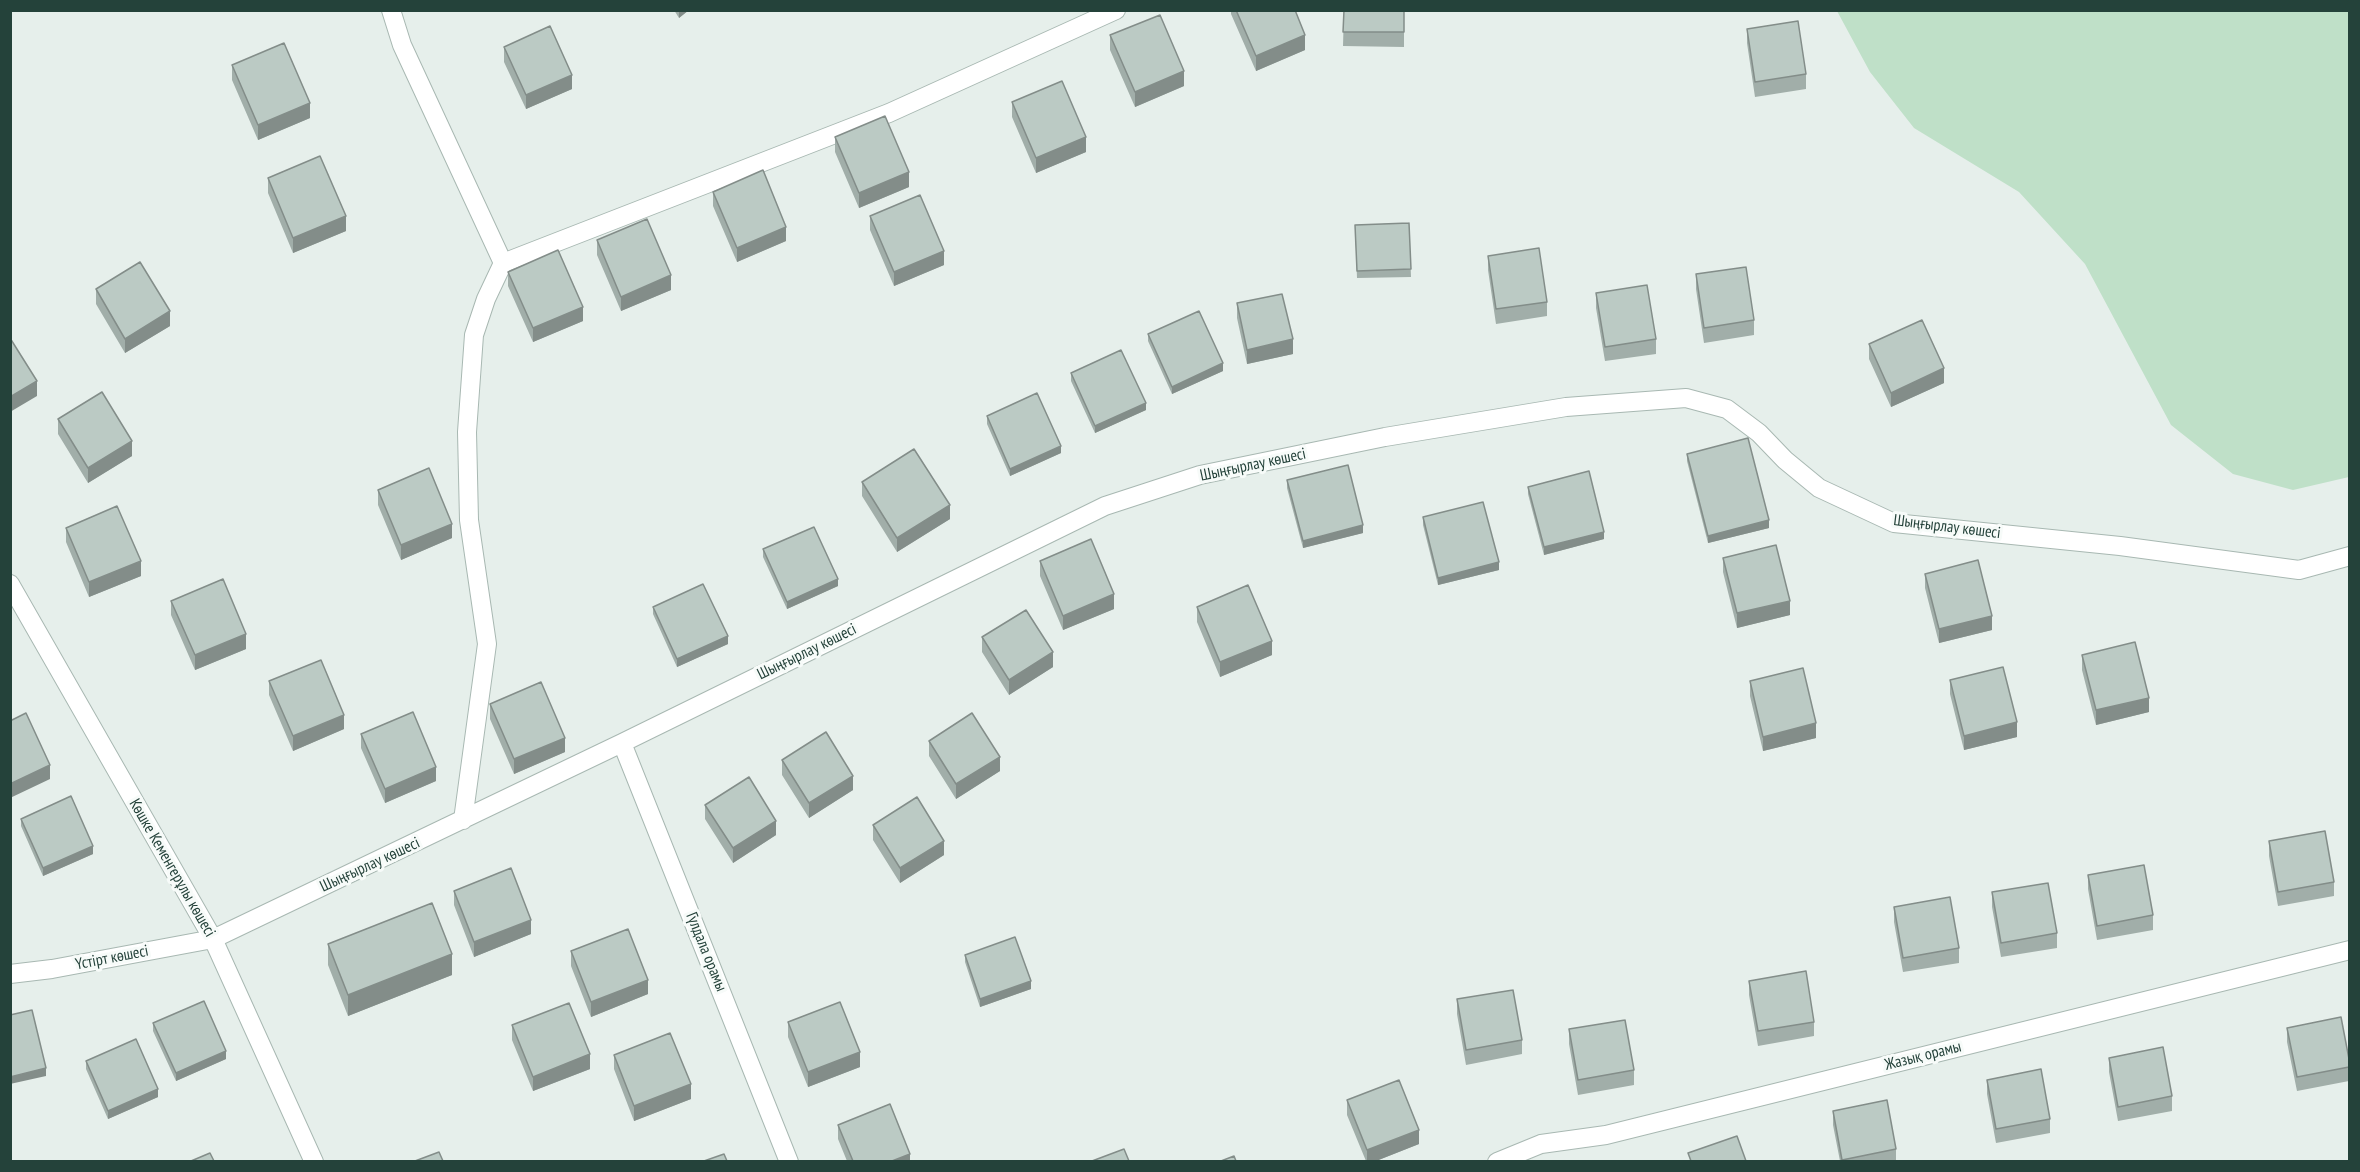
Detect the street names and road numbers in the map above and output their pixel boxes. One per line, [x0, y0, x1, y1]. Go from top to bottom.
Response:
street label: Шыңғырлау көшесі [1198, 444, 1308, 486]
street label: Шыңғырлау көшесі [1892, 511, 2002, 543]
street label: Шыңғырлау көшесі [754, 620, 860, 684]
street label: Көшке Кеменгерұлы көшесі [125, 796, 219, 940]
street label: Шыңғырлау көшесі [317, 834, 423, 896]
street label: Гүлдала орамы [681, 910, 731, 994]
street label: Үстірт көшесі [74, 942, 150, 974]
street label: Жазық орамы [1883, 1037, 1963, 1075]

